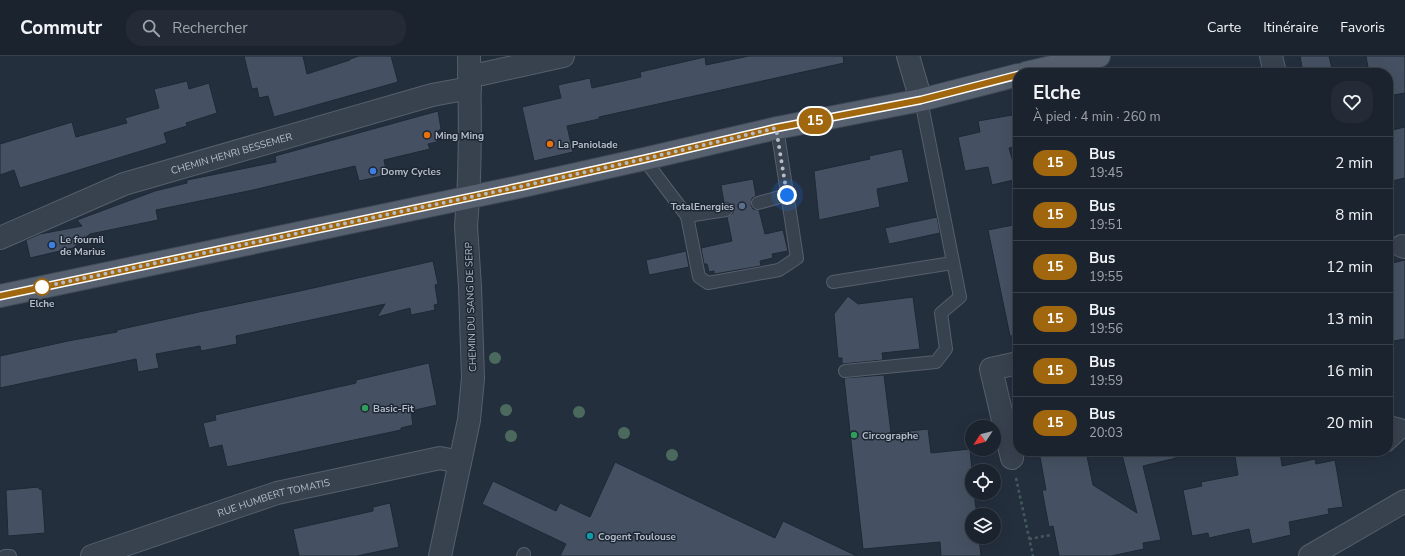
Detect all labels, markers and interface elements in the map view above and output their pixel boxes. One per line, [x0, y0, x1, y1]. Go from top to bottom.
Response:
search box [126, 10, 406, 46]
text: Commutr [20, 15, 102, 41]
icon: search [140, 17, 162, 39]
text: Rechercher [172, 18, 248, 38]
text: Carte [1207, 18, 1241, 37]
text: Itinéraire [1263, 18, 1318, 37]
text: Favoris [1340, 18, 1385, 37]
text: Elche [1033, 80, 1081, 106]
button: heart [1331, 81, 1373, 123]
line badge: 15 [797, 108, 833, 134]
text: À pied · 4 min · 260 m [1033, 108, 1161, 126]
text: 15 [807, 111, 823, 130]
place label: Ming Ming [435, 129, 484, 143]
street label: CHEMIN HENRI BESSEMER [169, 130, 294, 178]
marker: Ming Ming [422, 130, 432, 140]
place label: La Paniolade [558, 138, 618, 152]
marker: La Paniolade [545, 139, 555, 149]
text: Bus [1089, 144, 1115, 164]
text: 15 [1047, 153, 1063, 172]
text: 2 min [1335, 153, 1373, 173]
text: 19:45 [1089, 164, 1123, 182]
place label: Domy Cycles [381, 165, 441, 179]
marker: Domy Cycles [368, 166, 378, 176]
your location [777, 185, 797, 205]
text: Bus [1089, 196, 1115, 216]
place label: TotalEnergies [670, 200, 734, 214]
marker: TotalEnergies [737, 201, 747, 211]
text: 15 [1047, 205, 1063, 224]
text: 8 min [1335, 205, 1373, 225]
text: 19:51 [1089, 216, 1123, 234]
place label: Le fournil de Marius [60, 233, 106, 259]
marker: Le fournil de Marius [47, 240, 57, 250]
street label: CHEMIN DU SANG DE SERP [462, 241, 480, 372]
text: Bus [1089, 248, 1115, 268]
text: 15 [1047, 257, 1063, 276]
text: 12 min [1326, 257, 1373, 277]
text: 19:55 [1089, 268, 1123, 286]
marker: Elche [33, 278, 51, 296]
place label: Elche [29, 297, 55, 311]
text: Bus [1089, 300, 1115, 320]
text: 15 [1047, 309, 1063, 328]
text: 13 min [1326, 309, 1373, 329]
text: 19:56 [1089, 320, 1123, 338]
text: Bus [1089, 352, 1115, 372]
text: 15 [1047, 361, 1063, 380]
text: 16 min [1326, 361, 1373, 381]
text: 19:59 [1089, 372, 1123, 390]
place label: Basic-Fit [373, 402, 414, 416]
marker: Basic-Fit [360, 403, 370, 413]
text: Bus [1089, 404, 1115, 424]
text: 15 [1047, 413, 1063, 432]
text: 20 min [1326, 413, 1373, 433]
north arrow [965, 420, 1001, 456]
map controls [965, 420, 1001, 544]
text: 20:03 [1089, 424, 1123, 442]
place label: Circographe [862, 429, 919, 443]
marker: Circographe [849, 430, 859, 440]
button: locate [965, 464, 1001, 500]
street label: RUE HUMBERT TOMATIS [216, 476, 331, 521]
button: layers [965, 508, 1001, 544]
place label: Cogent Toulouse [598, 530, 677, 544]
marker: Cogent Toulouse [585, 531, 595, 541]

